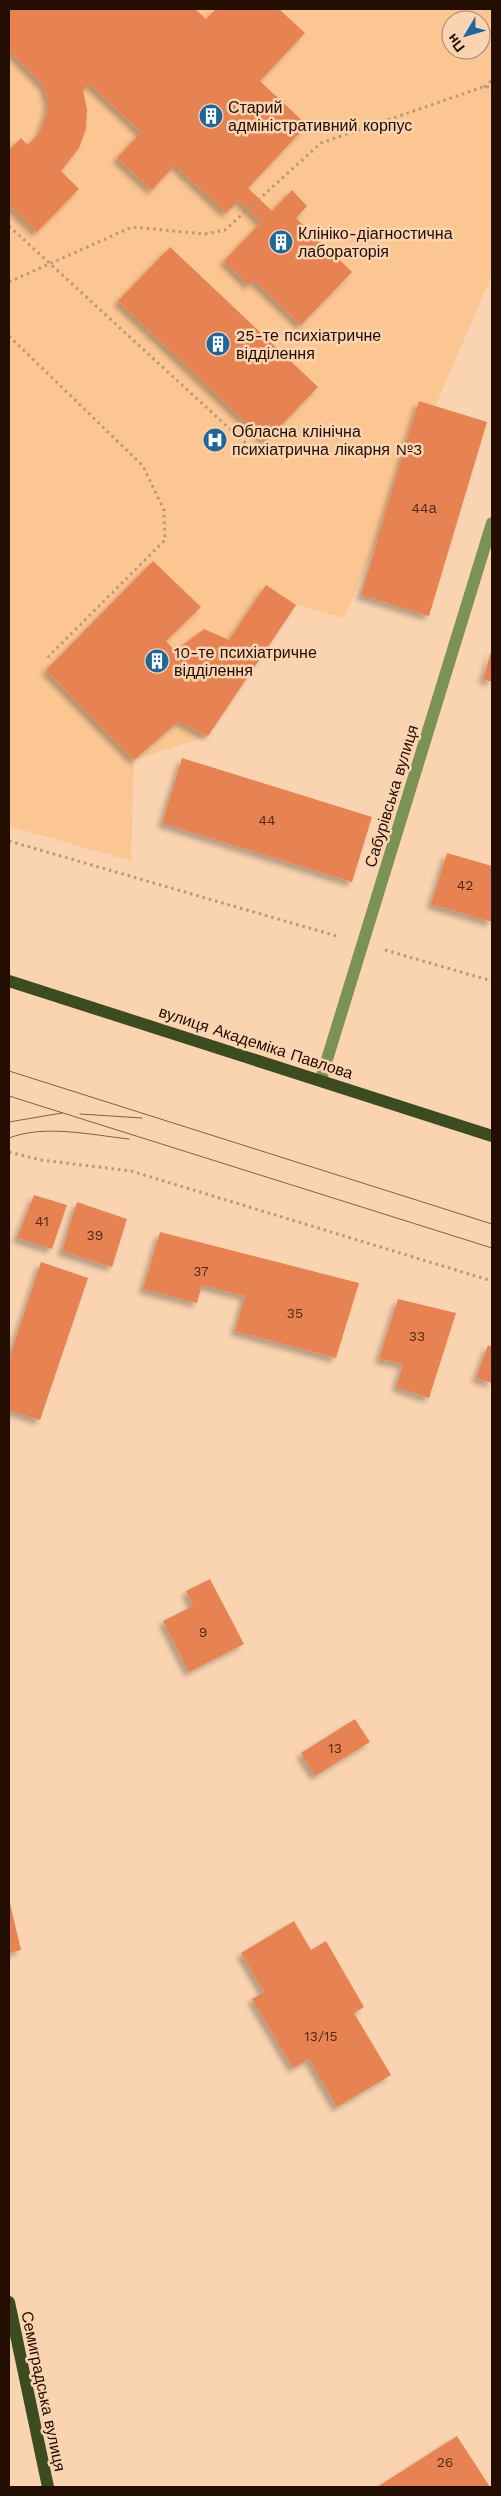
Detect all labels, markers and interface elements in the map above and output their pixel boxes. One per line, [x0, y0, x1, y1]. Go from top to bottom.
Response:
north arrow [441, 10, 491, 60]
text: Пн [444, 31, 468, 55]
place label: Старий адміністративний корпус [228, 98, 412, 135]
building icon: Старий адміністративний корпус [198, 103, 224, 129]
place label: Клініко-діагностична лабораторія [298, 224, 453, 261]
building icon: Клініко-діагностична лабораторія [268, 229, 294, 255]
place label: 25-те психіатричне відділення [236, 326, 381, 363]
building icon: 25-те психіатричне відділення [205, 331, 231, 357]
place label: Обласна клінічна психіатрична лікарня №3 [232, 422, 422, 459]
hospital icon: Обласна клінічна психіатрична лікарня №3 [202, 427, 228, 453]
house number: 44а [412, 500, 437, 516]
place label: 10-те психіатричне відділення [174, 643, 317, 680]
building icon: 10-те психіатричне відділення [144, 648, 170, 674]
street label: Сабурівська вулиця [361, 723, 422, 870]
house number: 44 [258, 812, 276, 828]
house number: 42 [457, 877, 473, 893]
street label: вулиця Академіка Павлова [156, 1002, 355, 1083]
house number: 41 [35, 1213, 49, 1229]
house number: 39 [87, 1227, 103, 1243]
house number: 37 [193, 1263, 209, 1279]
house number: 35 [287, 1305, 303, 1321]
house number: 33 [409, 1328, 425, 1344]
house number: 9 [199, 1624, 207, 1640]
house number: 13 [328, 1740, 342, 1756]
house number: 13/15 [304, 2028, 338, 2044]
street label: Семиградська вулиця [17, 2309, 70, 2473]
house number: 26 [437, 2454, 453, 2470]

